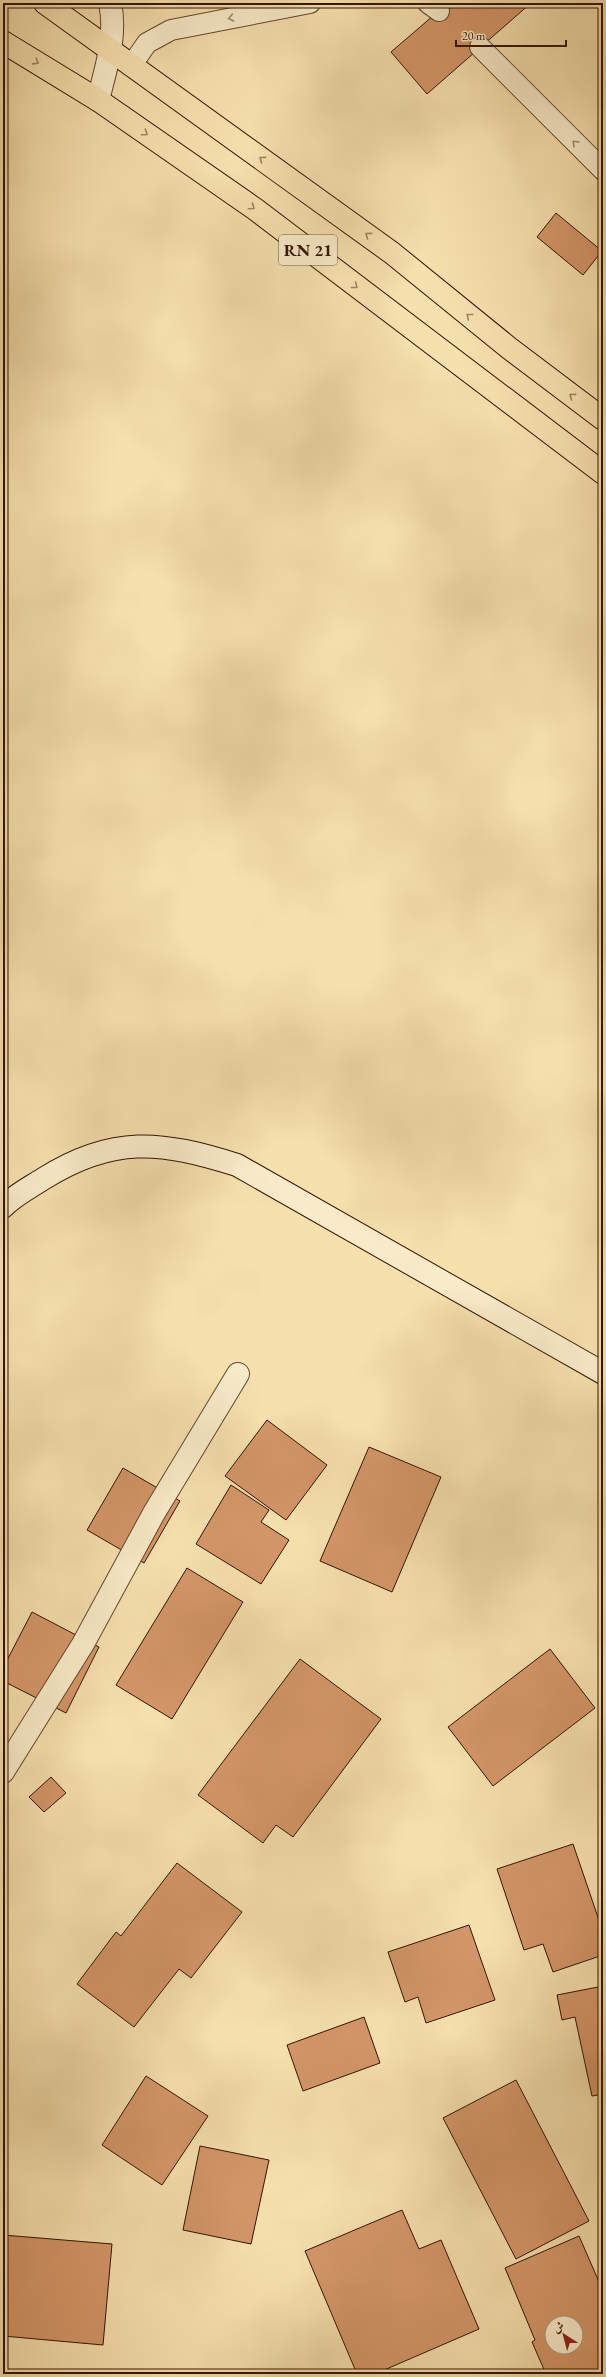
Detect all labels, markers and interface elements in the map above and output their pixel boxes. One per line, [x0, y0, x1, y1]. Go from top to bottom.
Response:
one-way arrow [228, 13, 234, 22]
scale bar [456, 22, 566, 48]
text: 20 m [462, 28, 486, 44]
one-way arrow [32, 58, 39, 65]
one-way arrow [141, 128, 148, 136]
one-way arrow [573, 140, 580, 148]
one-way arrow [259, 156, 266, 164]
one-way arrow [248, 202, 255, 210]
one-way arrow [365, 233, 372, 240]
road number: RN 21 [279, 235, 337, 265]
one-way arrow [351, 281, 358, 288]
one-way arrow [467, 313, 474, 320]
one-way arrow [569, 393, 576, 400]
north arrow [544, 2315, 584, 2355]
text: ش [550, 2318, 567, 2336]

